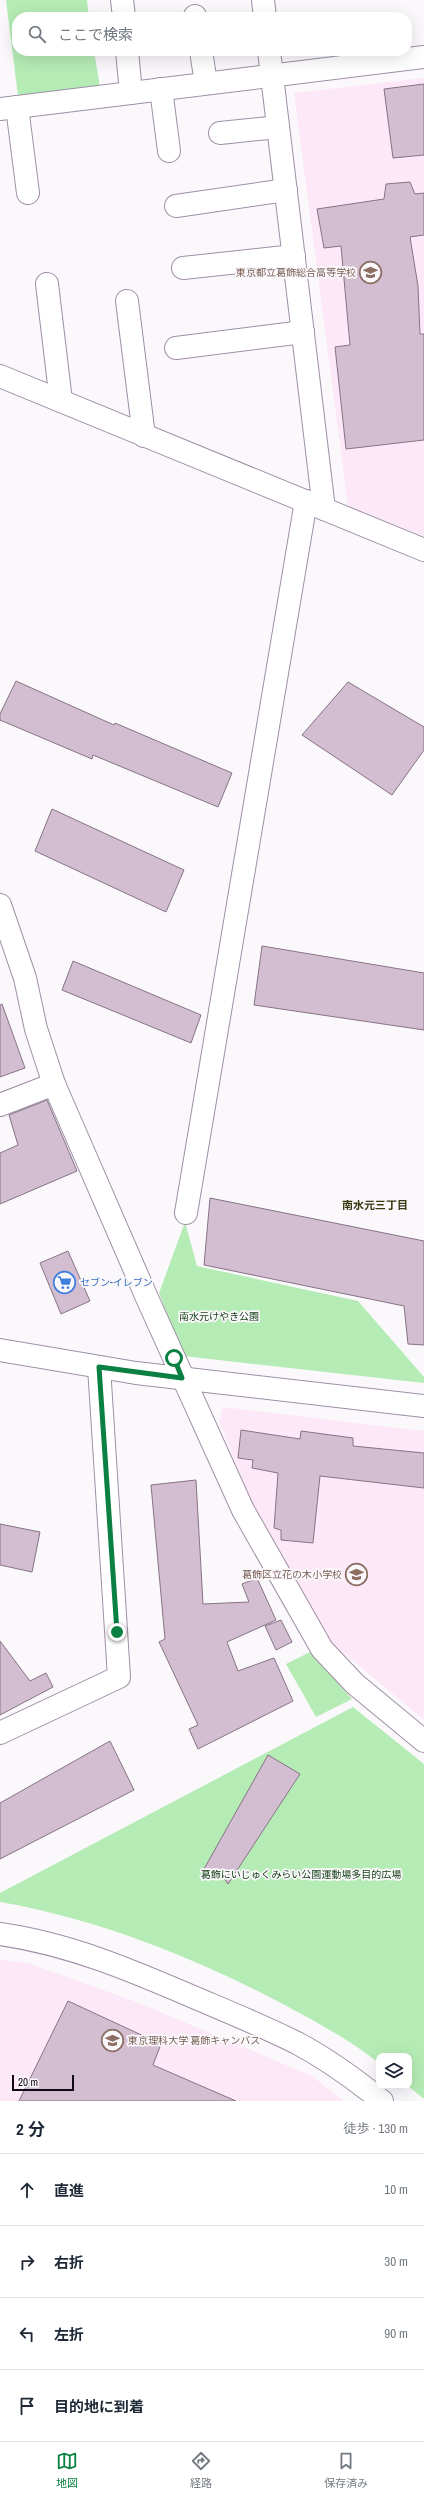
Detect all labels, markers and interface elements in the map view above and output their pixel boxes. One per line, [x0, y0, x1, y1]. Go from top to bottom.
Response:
search box [12, 12, 412, 56]
icon: search [26, 23, 48, 45]
text: ここで検索 [58, 24, 133, 45]
school or university icon: 東京都立葛飾総合高等学校 [358, 259, 384, 285]
place label: 東京都立葛飾総合高等学校 [236, 266, 356, 279]
district label: 南水元三丁目 [342, 1198, 408, 1212]
supermarket icon: セブン-イレブン [52, 1269, 78, 1295]
place label: セブン-イレブン [80, 1276, 153, 1289]
park label: 南水元けやき公園 [179, 1310, 259, 1323]
route start [165, 1349, 183, 1367]
school or university icon: 葛飾区立花の木小学校 [344, 1561, 370, 1587]
place label: 葛飾区立花の木小学校 [242, 1568, 342, 1581]
route end [108, 1623, 126, 1641]
park label: 葛飾にいじゅくみらい公園運動場多目的広場 [201, 1868, 401, 1881]
school or university icon: 東京理科大学 葛飾キャンパス [100, 2027, 126, 2053]
place label: 東京理科大学 葛飾キャンパス [128, 2034, 260, 2047]
map controls [376, 2053, 412, 2089]
button: layers [376, 2053, 412, 2089]
scale bar [12, 2073, 74, 2092]
text: 20 m [18, 2075, 38, 2089]
text: 2 分 [16, 2117, 45, 2140]
text: 徒歩 · 130 m [343, 2120, 408, 2137]
icon: ahead [16, 2179, 38, 2201]
text: 直進 [54, 2180, 84, 2201]
text: 10 m [384, 2181, 408, 2198]
icon: right [16, 2251, 38, 2273]
text: 右折 [54, 2252, 84, 2273]
text: 30 m [384, 2253, 408, 2270]
icon: left [16, 2323, 38, 2345]
text: 左折 [54, 2324, 84, 2345]
text: 90 m [384, 2325, 408, 2342]
icon: arrive [16, 2395, 38, 2417]
text: 目的地に到着 [54, 2396, 144, 2417]
tab: 地図 [56, 2450, 78, 2490]
tab: 経路 [190, 2450, 212, 2490]
tab: 保存済み [324, 2450, 368, 2490]

